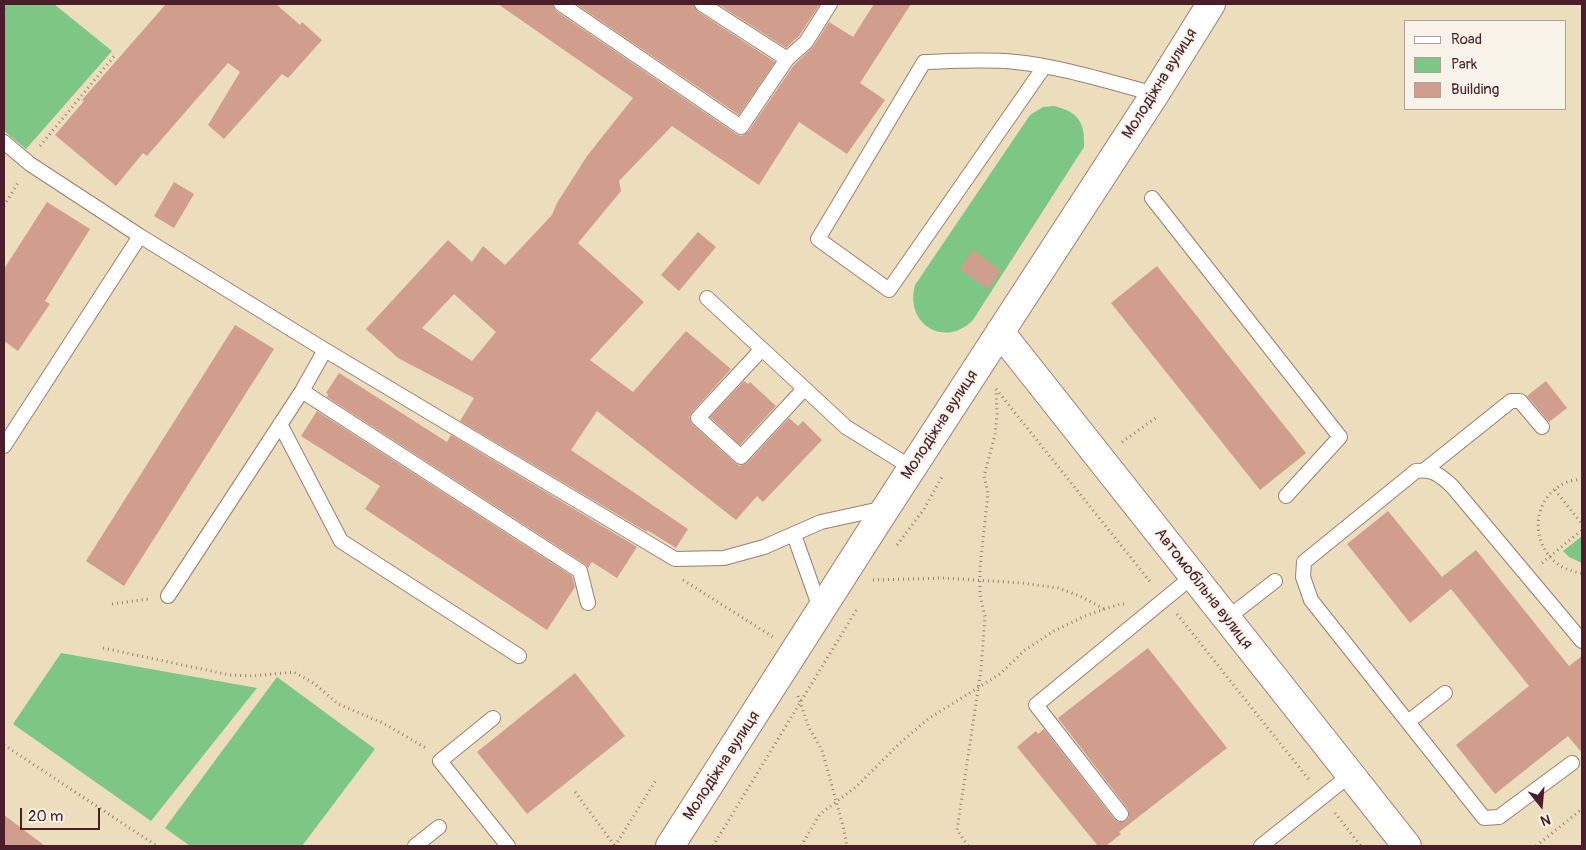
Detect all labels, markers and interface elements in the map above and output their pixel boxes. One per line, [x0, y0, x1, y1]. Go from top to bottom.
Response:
legend [1404, 20, 1566, 110]
street label: Молодіжна вулиця [1118, 25, 1202, 143]
text: Road [1451, 30, 1482, 49]
text: Park [1451, 55, 1477, 74]
text: Building [1451, 80, 1499, 99]
street label: Молодіжна вулиця [898, 367, 982, 483]
street label: Автомобільна вулиця [1150, 525, 1256, 653]
street label: Молодіжна вулиця [680, 708, 764, 824]
north arrow [1516, 780, 1566, 830]
scale bar [22, 798, 102, 830]
text: 20 m [28, 807, 63, 826]
text: N [1539, 810, 1553, 829]

